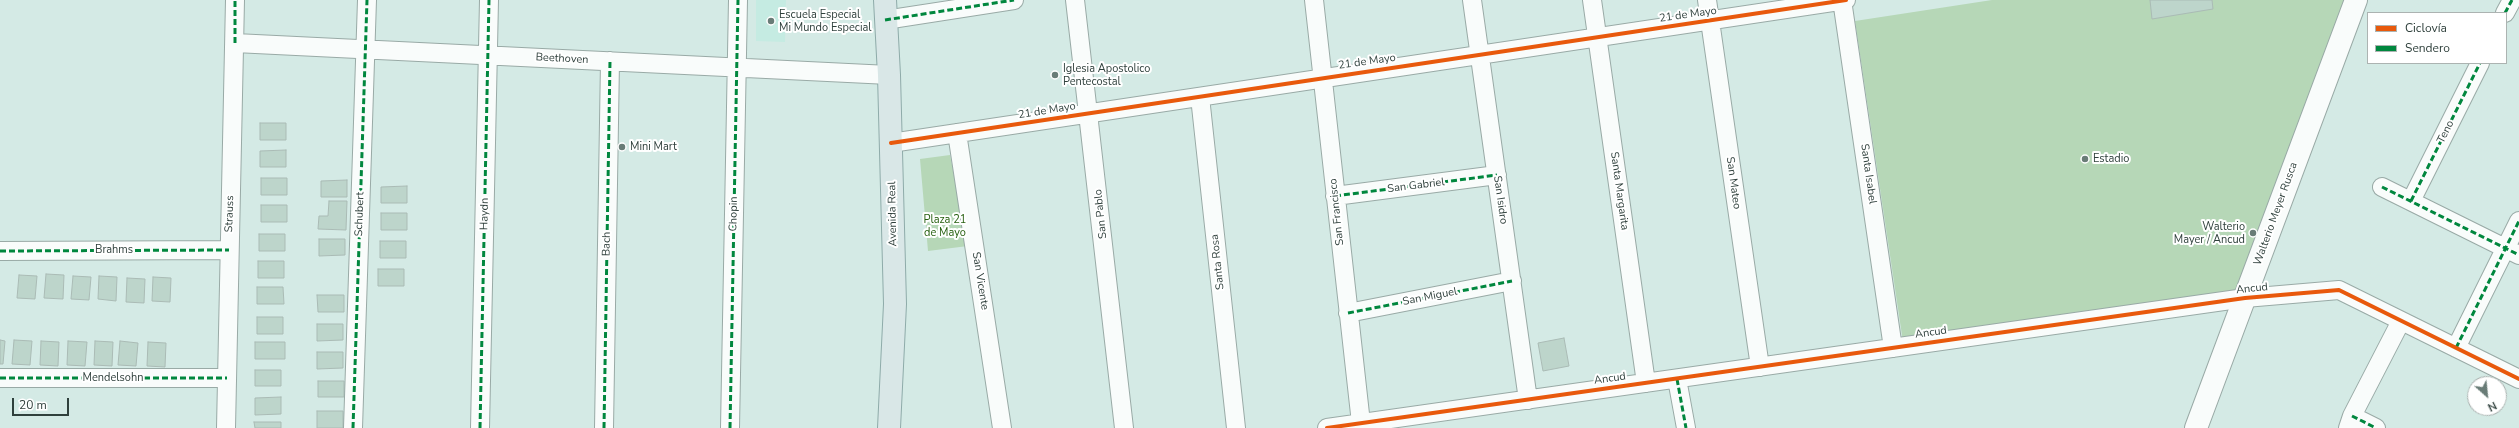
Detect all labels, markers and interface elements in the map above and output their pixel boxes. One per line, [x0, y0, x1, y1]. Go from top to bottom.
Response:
street label: 21 de Mayo [1658, 4, 1718, 26]
place label: Escuela Especial Mi Mundo Especial [779, 8, 872, 34]
legend [2367, 12, 2507, 64]
marker: Escuela Especial Mi Mundo Especial [766, 16, 776, 26]
text: Ciclovía [2405, 20, 2447, 36]
text: Sendero [2405, 40, 2450, 56]
street label: Beethoven [535, 51, 589, 67]
street label: 21 de Mayo [1337, 51, 1397, 73]
place label: Iglesia Apostolico Pentecostal [1063, 62, 1150, 88]
marker: Iglesia Apostolico Pentecostal [1050, 70, 1060, 80]
street label: 21 de Mayo [1017, 100, 1077, 122]
street label: Teno [2435, 118, 2457, 146]
place label: Mini Mart [630, 140, 677, 154]
marker: Mini Mart [617, 142, 627, 152]
street label: Santa Isabel [1857, 143, 1879, 205]
street label: Santa Margarita [1607, 151, 1631, 231]
place label: Estadio [2093, 152, 2129, 166]
marker: Estadio [2080, 154, 2090, 164]
street label: San Mateo [1723, 156, 1743, 210]
street label: Walterio Meyer Rusca [2251, 161, 2301, 267]
street label: San Isidro [1490, 175, 1510, 225]
street label: San Gabriel [1387, 176, 1445, 196]
street label: San Francisco [1327, 178, 1347, 246]
street label: Avenida Real [886, 181, 900, 247]
street label: San Pablo [1092, 188, 1110, 240]
street label: Schubert [353, 191, 367, 237]
street label: Strauss [223, 195, 237, 233]
street label: Chopin [727, 196, 741, 232]
street label: Haydn [478, 198, 492, 230]
park label: Plaza 21 de Mayo [924, 213, 966, 239]
place label: Walterio Mayer / Ancud [2174, 220, 2245, 246]
marker: Walterio Mayer / Ancud [2248, 228, 2258, 238]
street label: Bach [600, 232, 614, 256]
street label: Santa Rosa [1209, 234, 1227, 290]
street label: Brahms [95, 243, 133, 257]
street label: San Vicente [969, 251, 991, 311]
street label: Ancud [2235, 281, 2269, 297]
street label: San Miguel [1402, 285, 1458, 309]
street label: Ancud [1914, 324, 1948, 342]
street label: Ancud [1593, 370, 1627, 388]
street label: Mendelsohn [83, 371, 143, 385]
north arrow [2467, 376, 2507, 416]
scale bar [14, 390, 71, 416]
text: 20 m [19, 397, 47, 413]
text: N [2485, 398, 2499, 415]

